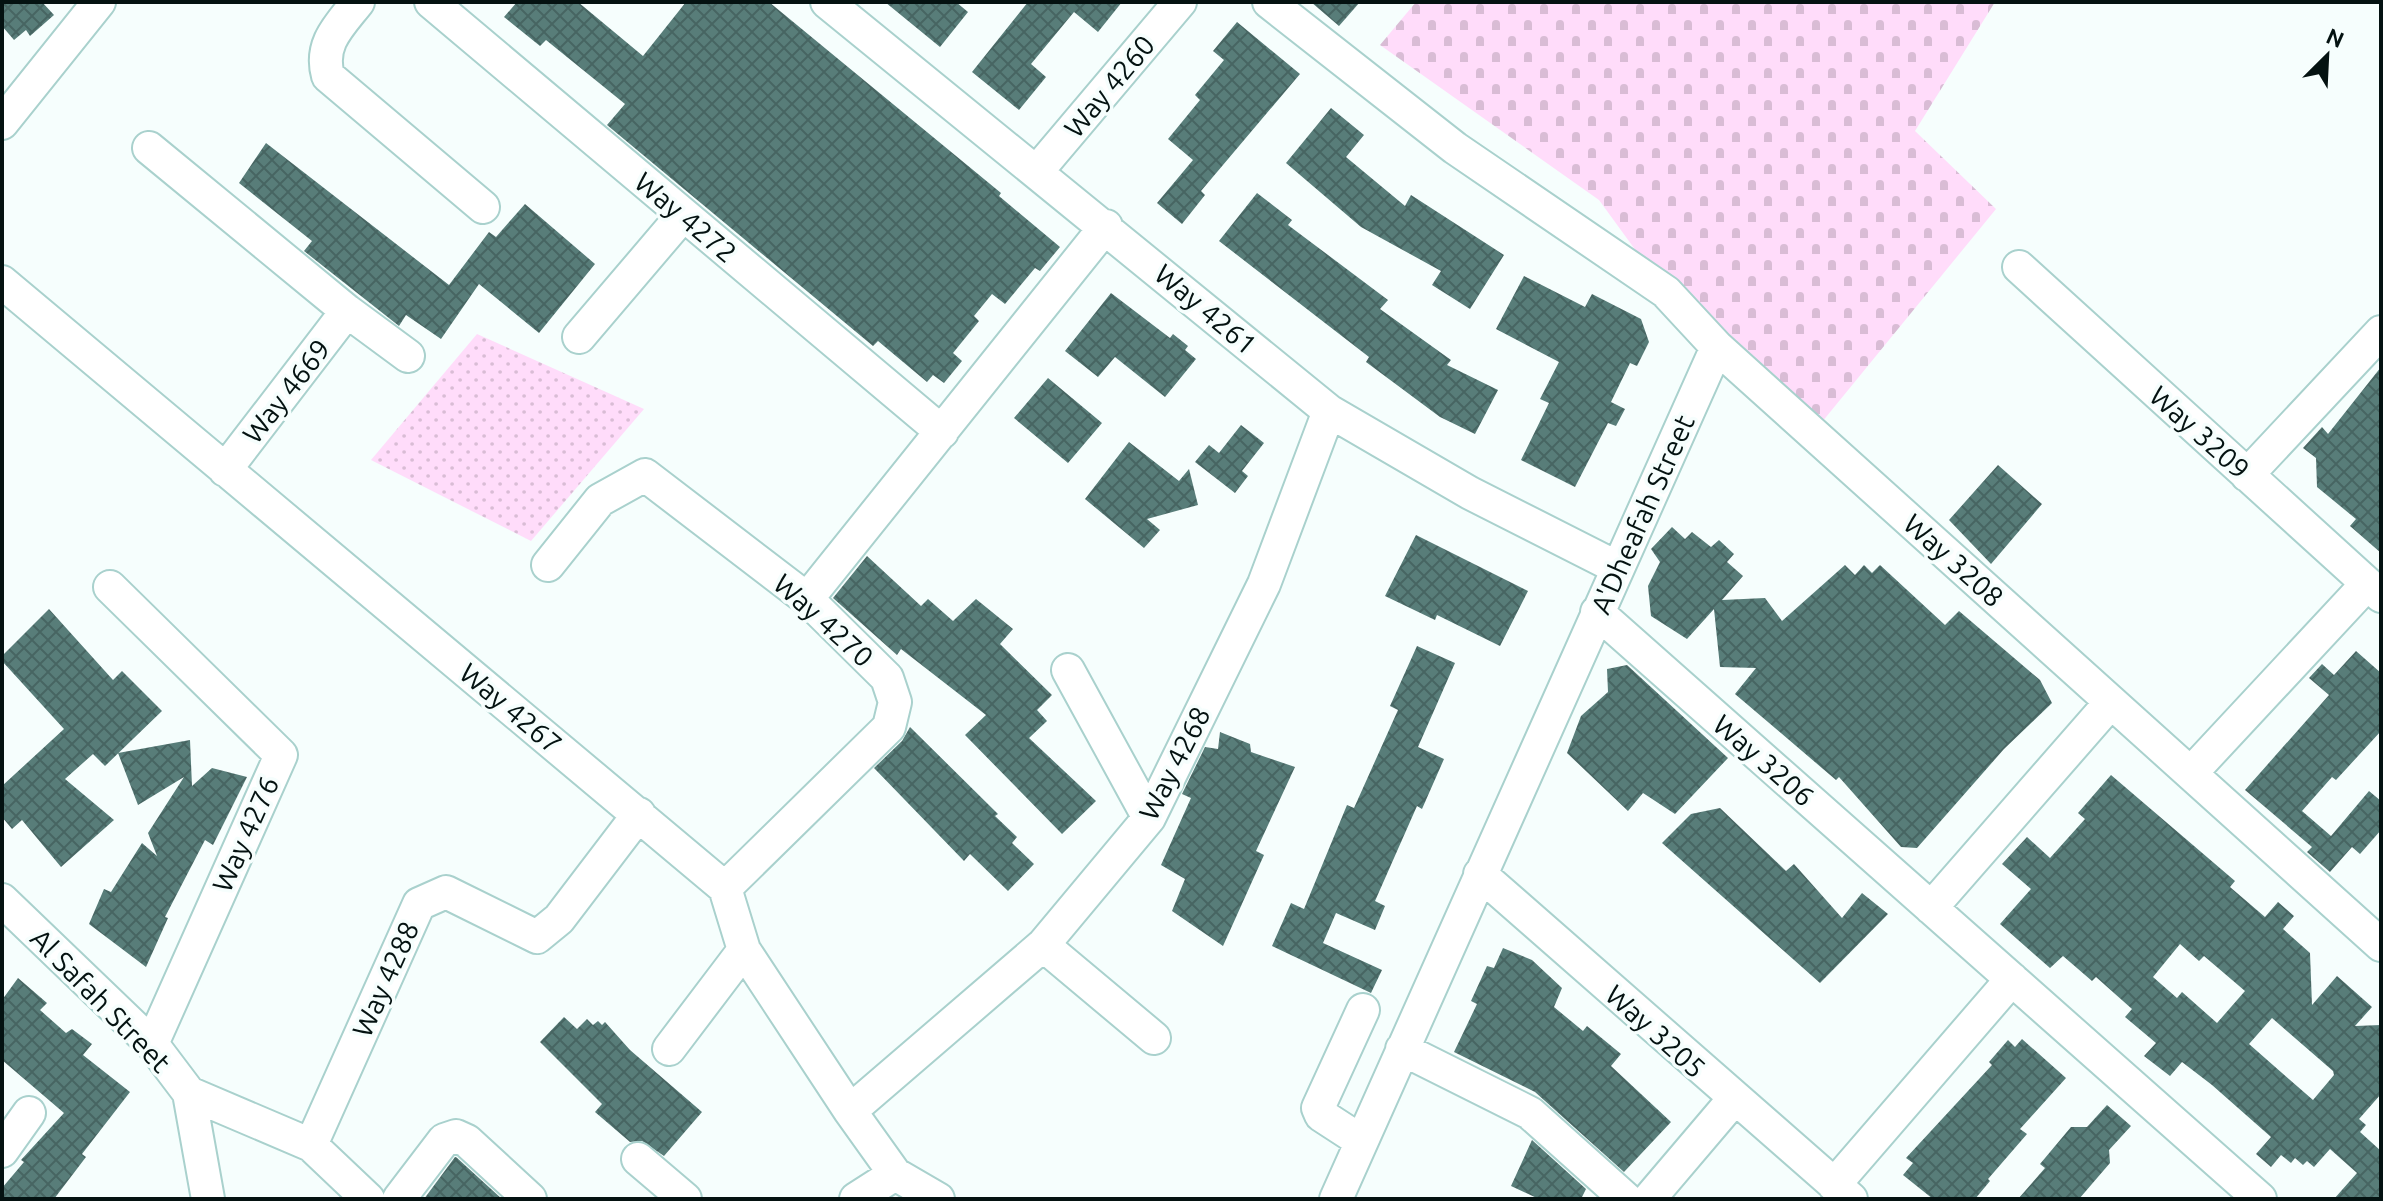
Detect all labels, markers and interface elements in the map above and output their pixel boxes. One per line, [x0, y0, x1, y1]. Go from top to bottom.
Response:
north arrow [2287, 16, 2367, 96]
text: N [2323, 23, 2348, 52]
street label: Way 4260 [1058, 29, 1160, 143]
street label: Way 4272 [629, 166, 743, 268]
street label: Way 4261 [1149, 258, 1263, 360]
street label: Way 4669 [236, 333, 336, 449]
street label: Way 3209 [2144, 379, 2256, 485]
street label: A'Dheafah Street [1584, 410, 1700, 618]
street label: Way 3208 [1898, 507, 2010, 613]
street label: Way 4270 [768, 567, 880, 673]
street label: Way 4267 [454, 657, 568, 759]
street label: Way 4268 [1132, 701, 1216, 825]
street label: Way 3206 [1707, 708, 1821, 812]
street label: Way 4276 [206, 772, 284, 896]
street label: Way 4288 [346, 917, 424, 1041]
street label: Al Safah Street [25, 922, 177, 1078]
street label: Way 3205 [1600, 978, 1712, 1084]

